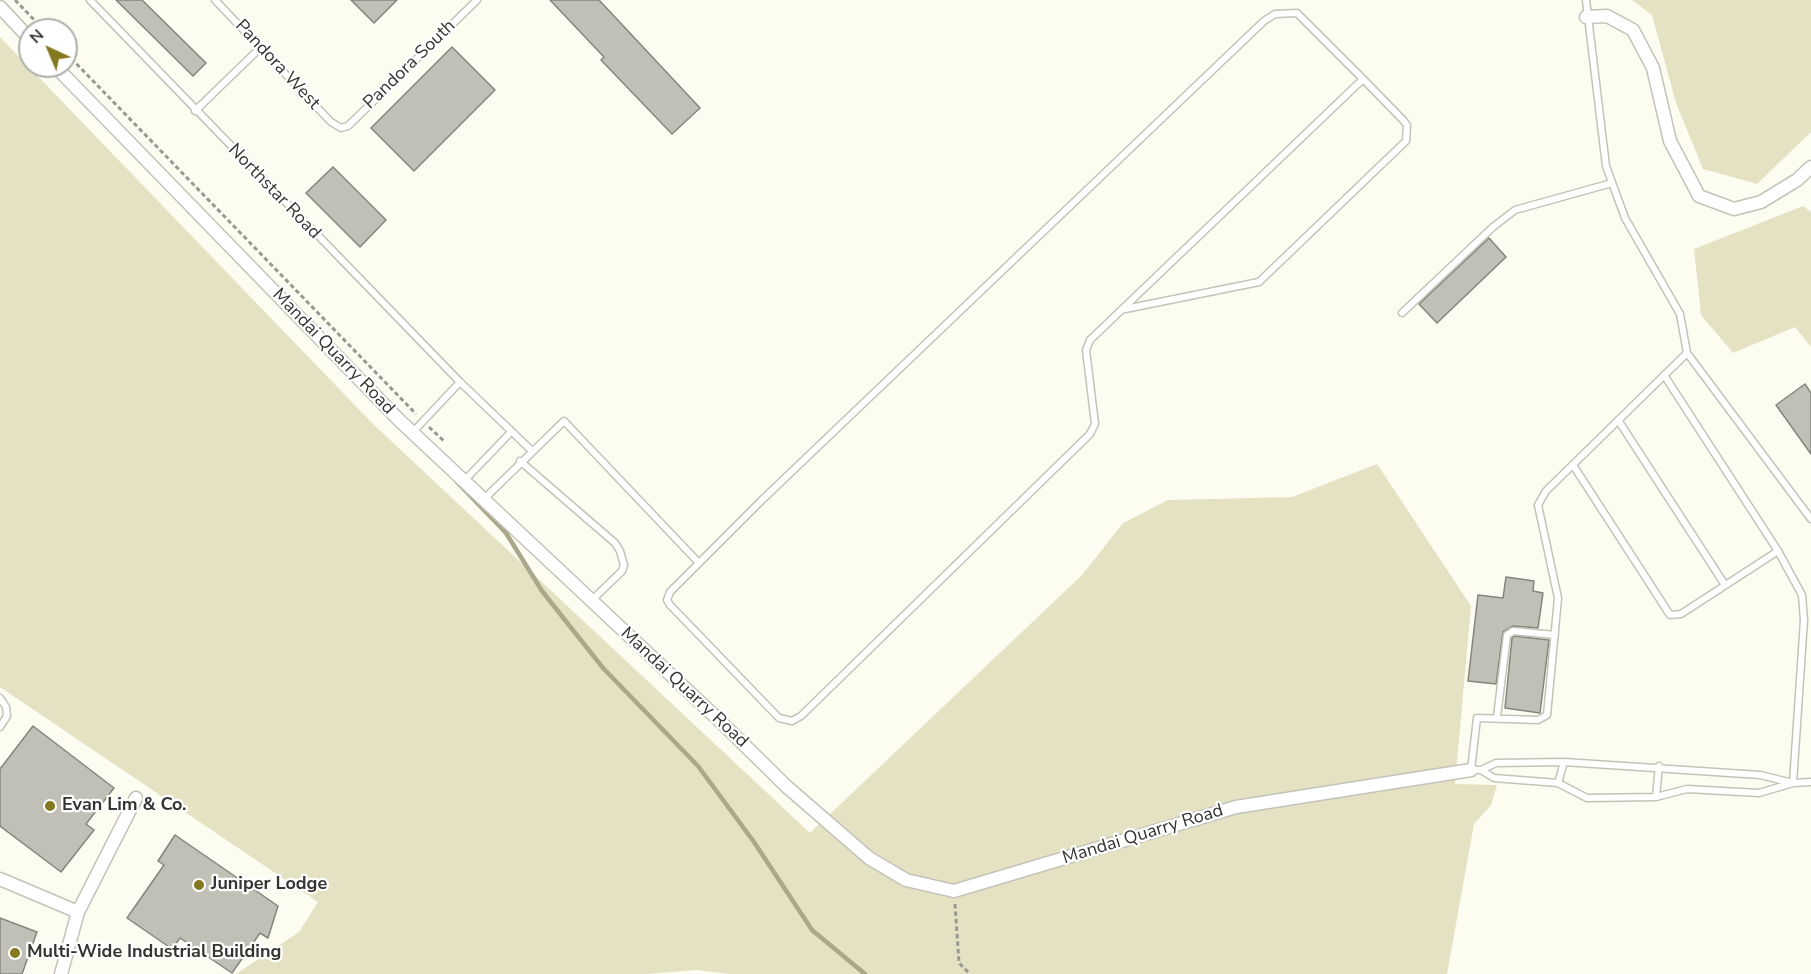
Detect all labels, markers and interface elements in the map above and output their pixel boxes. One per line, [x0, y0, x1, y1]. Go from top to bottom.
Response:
street label: Pandora West [230, 16, 324, 114]
street label: Pandora South [360, 16, 460, 114]
north arrow [18, 18, 78, 78]
text: N [25, 24, 49, 49]
street label: Northstar Road [223, 140, 325, 244]
street label: Mandai Quarry Road [267, 285, 399, 419]
street label: Mandai Quarry Road [616, 623, 752, 753]
place label: Evan Lim & Co. [62, 795, 187, 817]
marker: Evan Lim & Co. [43, 799, 57, 813]
street label: Mandai Quarry Road [1060, 800, 1226, 870]
place label: Juniper Lodge [211, 874, 327, 896]
marker: Juniper Lodge [192, 878, 206, 892]
place label: Multi-Wide Industrial Building [27, 942, 281, 964]
marker: Multi-Wide Industrial Building [8, 946, 22, 960]

